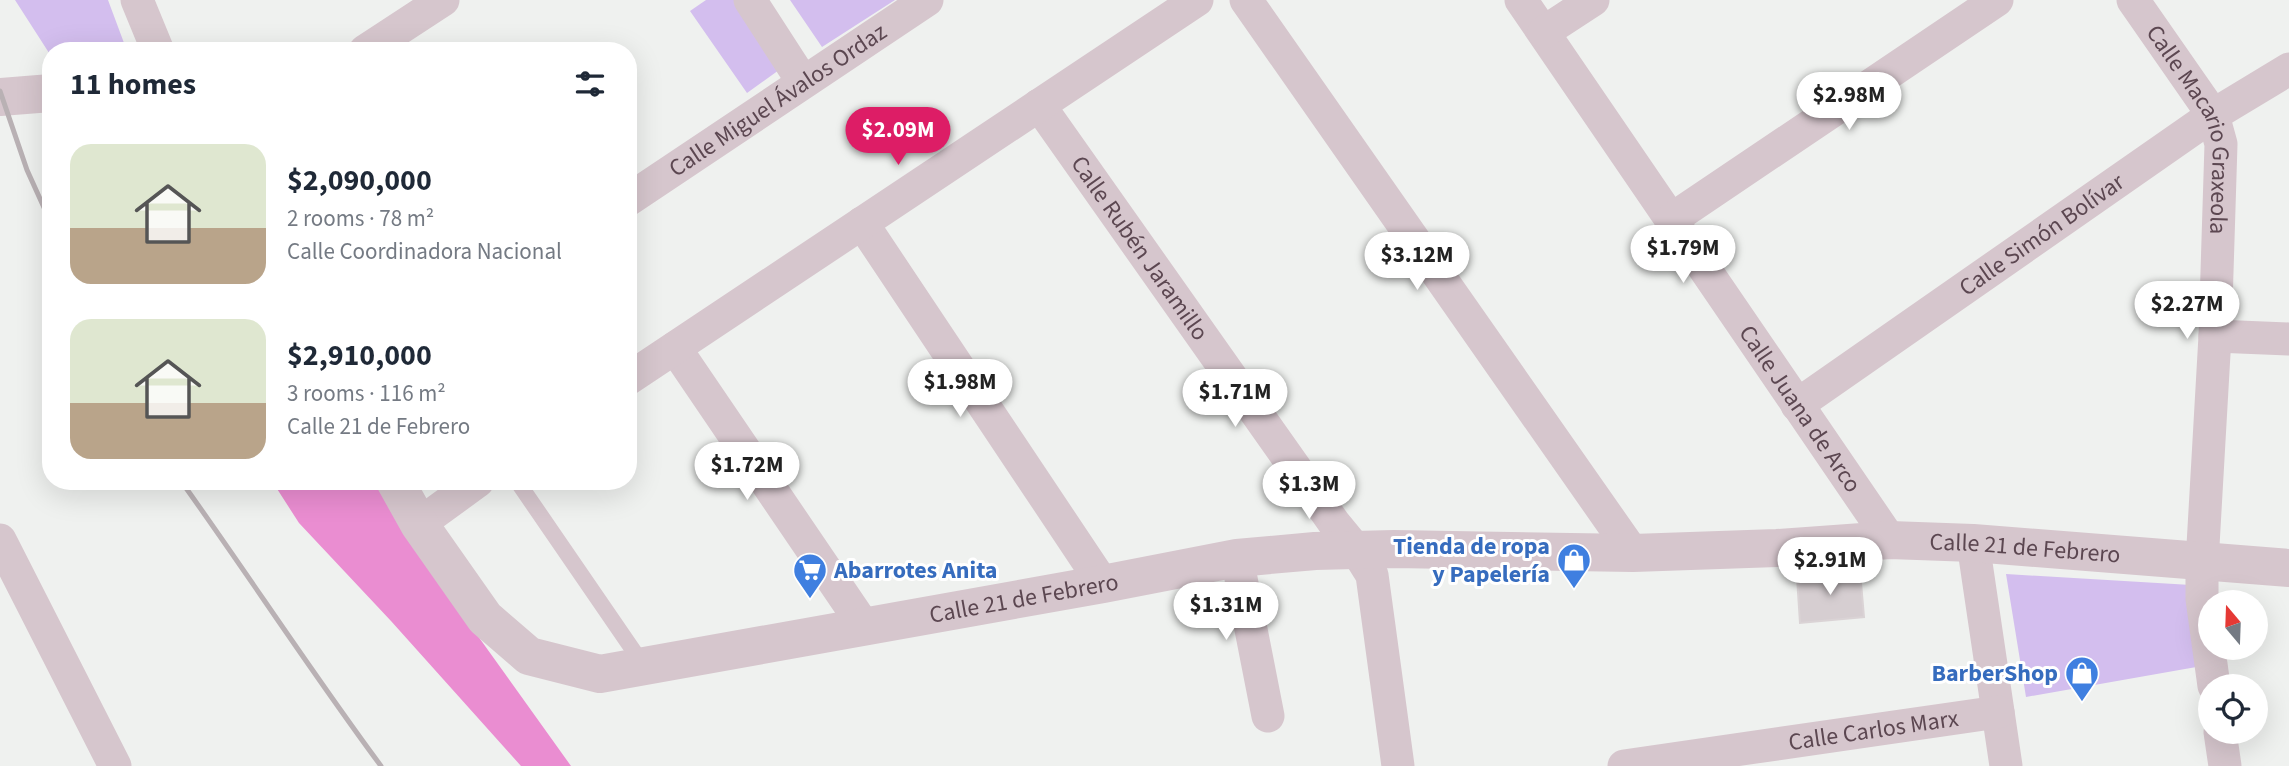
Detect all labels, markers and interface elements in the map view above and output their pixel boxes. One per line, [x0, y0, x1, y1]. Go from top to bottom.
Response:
street label: Calle Miguel Ávalos Ordaz [662, 14, 894, 186]
street label: Calle Macario Graxeola [2138, 17, 2239, 235]
text: 11 homes [70, 63, 196, 106]
icon: filters [571, 65, 609, 103]
pin: $2.98M [1792, 72, 1906, 132]
text: $2.98M [1812, 78, 1886, 111]
pin: $2.09M [841, 108, 955, 167]
text: $2.09M [861, 113, 935, 146]
street label: Calle Rubén Jaramillo [1062, 148, 1217, 348]
text: $2,090,000 [287, 159, 432, 202]
street label: Calle Simón Bolívar [1952, 164, 2132, 305]
icon: home [126, 172, 210, 256]
text: 2 rooms · 78 m² [287, 202, 434, 235]
pin: $1.79M [1626, 226, 1740, 285]
text: $1.79M [1646, 231, 1720, 264]
pin: $3.12M [1360, 232, 1474, 292]
text: Calle Coordinadora Nacional [287, 235, 562, 268]
text: $3.12M [1380, 238, 1454, 271]
pin: $2.27M [2130, 282, 2244, 341]
text: $2.27M [2150, 287, 2224, 320]
street label: Calle Juana de Arco [1730, 318, 1870, 500]
text: $2,910,000 [287, 334, 432, 377]
icon: home [126, 347, 210, 431]
pin: $1.98M [903, 360, 1017, 419]
text: $1.98M [923, 365, 997, 398]
pin: $1.71M [1178, 370, 1292, 429]
text: $1.71M [1198, 375, 1272, 408]
text: 3 rooms · 116 m² [287, 377, 446, 410]
text: Calle 21 de Febrero [287, 410, 470, 443]
pin: $1.72M [690, 442, 804, 502]
text: $1.72M [710, 448, 784, 481]
pin: $1.3M [1260, 462, 1358, 521]
text: $1.3M [1279, 467, 1339, 500]
street label: Calle 21 de Febrero [1929, 524, 2122, 572]
place label: Tienda de ropa y Papelería [1393, 529, 1550, 592]
pin: $2.91M [1773, 538, 1887, 597]
shop icon: Tienda de ropa y Papelería [1555, 541, 1593, 590]
text: $2.91M [1793, 543, 1867, 576]
supermarket icon: Abarrotes Anita [791, 551, 829, 600]
place label: Abarrotes Anita [833, 553, 998, 588]
street label: Calle 21 de Febrero [927, 564, 1121, 632]
pin: $1.31M [1169, 582, 1283, 642]
text: $1.31M [1189, 588, 1263, 621]
north arrow [2198, 590, 2268, 660]
map controls [2198, 590, 2268, 744]
shop icon: BarberShop [2063, 654, 2101, 703]
place label: BarberShop [1931, 656, 2058, 691]
button: locate [2198, 674, 2268, 744]
street label: Calle Carlos Marx [1786, 700, 1961, 760]

